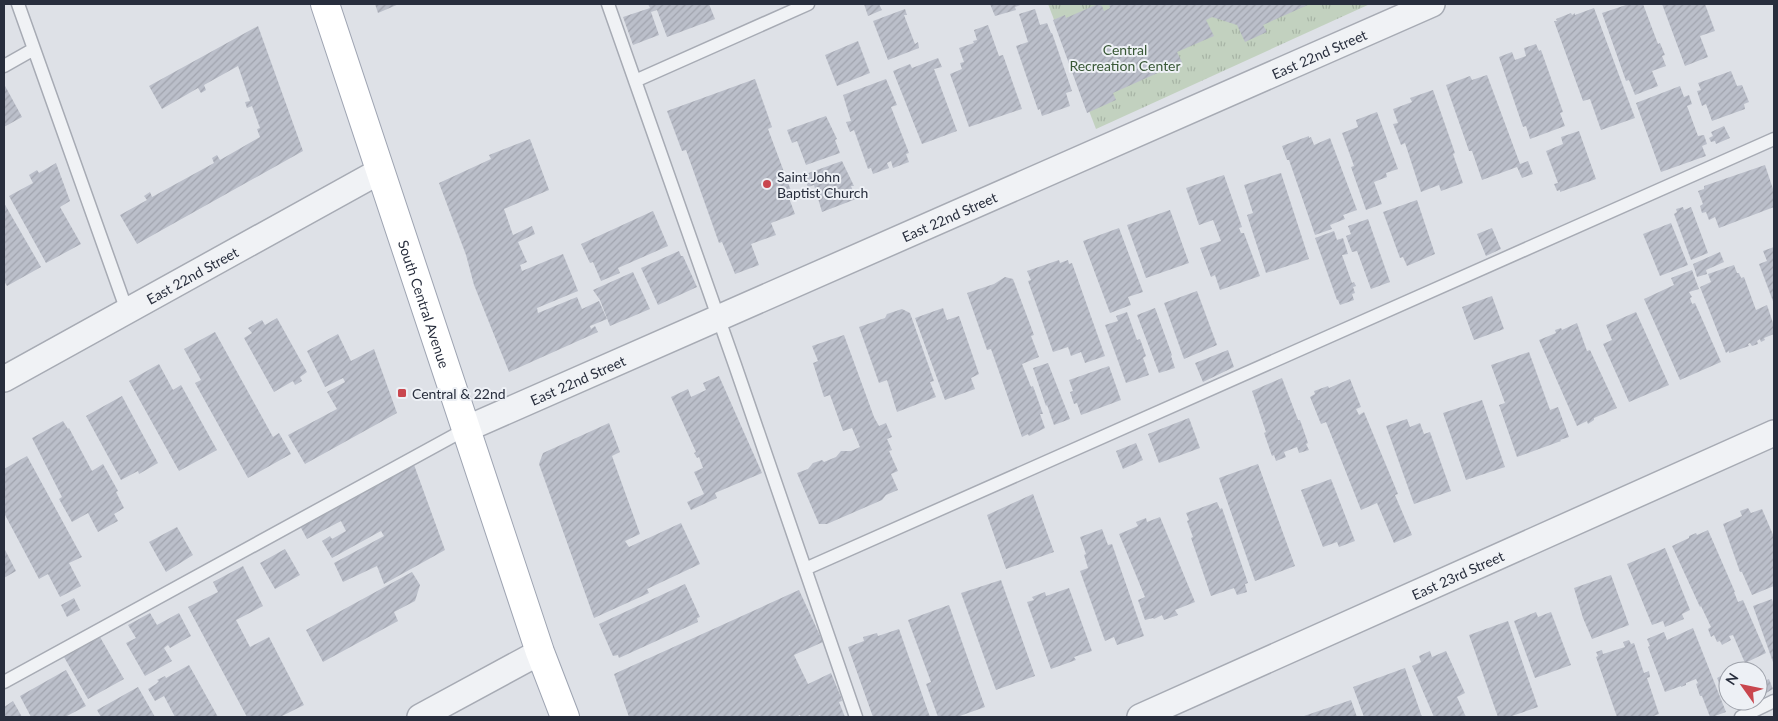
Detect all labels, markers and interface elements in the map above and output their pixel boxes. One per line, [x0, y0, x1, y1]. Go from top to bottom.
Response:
street label: East 22nd Street [1269, 25, 1369, 82]
park label: Central Recreation Center [1069, 41, 1181, 74]
place label: Saint John Baptist Church [777, 168, 868, 201]
marker: Saint John Baptist Church [761, 178, 773, 190]
street label: East 22nd Street [899, 188, 999, 245]
street label: South Central Avenue [395, 238, 454, 370]
street label: East 22nd Street [143, 243, 241, 307]
street label: East 22nd Street [528, 352, 628, 408]
place label: Central & 22nd [412, 385, 506, 402]
marker: Central & 22nd [396, 387, 408, 399]
street label: East 23rd Street [1409, 547, 1506, 603]
north arrow [1718, 661, 1768, 711]
text: N [1722, 669, 1742, 688]

